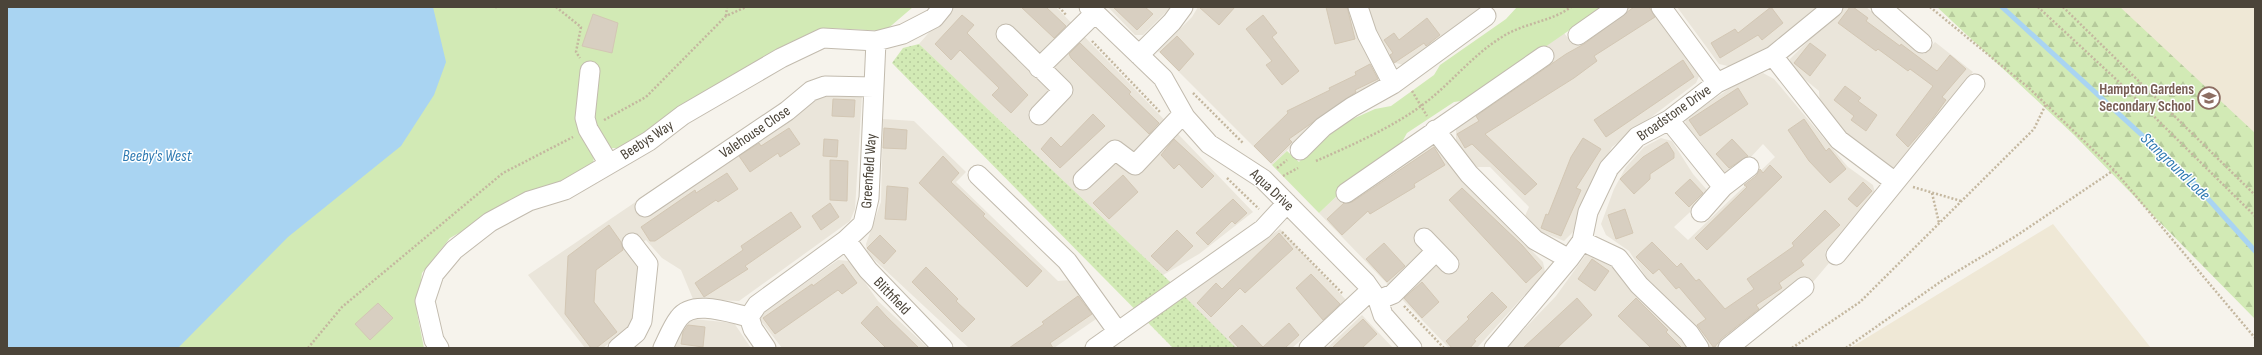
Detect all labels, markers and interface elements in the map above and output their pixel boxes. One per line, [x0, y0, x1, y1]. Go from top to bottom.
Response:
place label: Hampton Gardens Secondary School [2099, 80, 2194, 116]
street label: Broadstone Drive [1633, 81, 1715, 145]
school or university icon: Hampton Gardens Secondary School [2196, 85, 2222, 111]
street label: Valehouse Close [716, 101, 794, 163]
street label: Beebys Way [617, 116, 677, 164]
water label: Stanground Lode [2136, 129, 2214, 205]
street label: Greenfield Way [857, 133, 881, 209]
water label: Beeby's West [123, 147, 193, 166]
street label: Aqua Drive [1245, 164, 1298, 215]
street label: Blithfield [869, 273, 915, 319]

